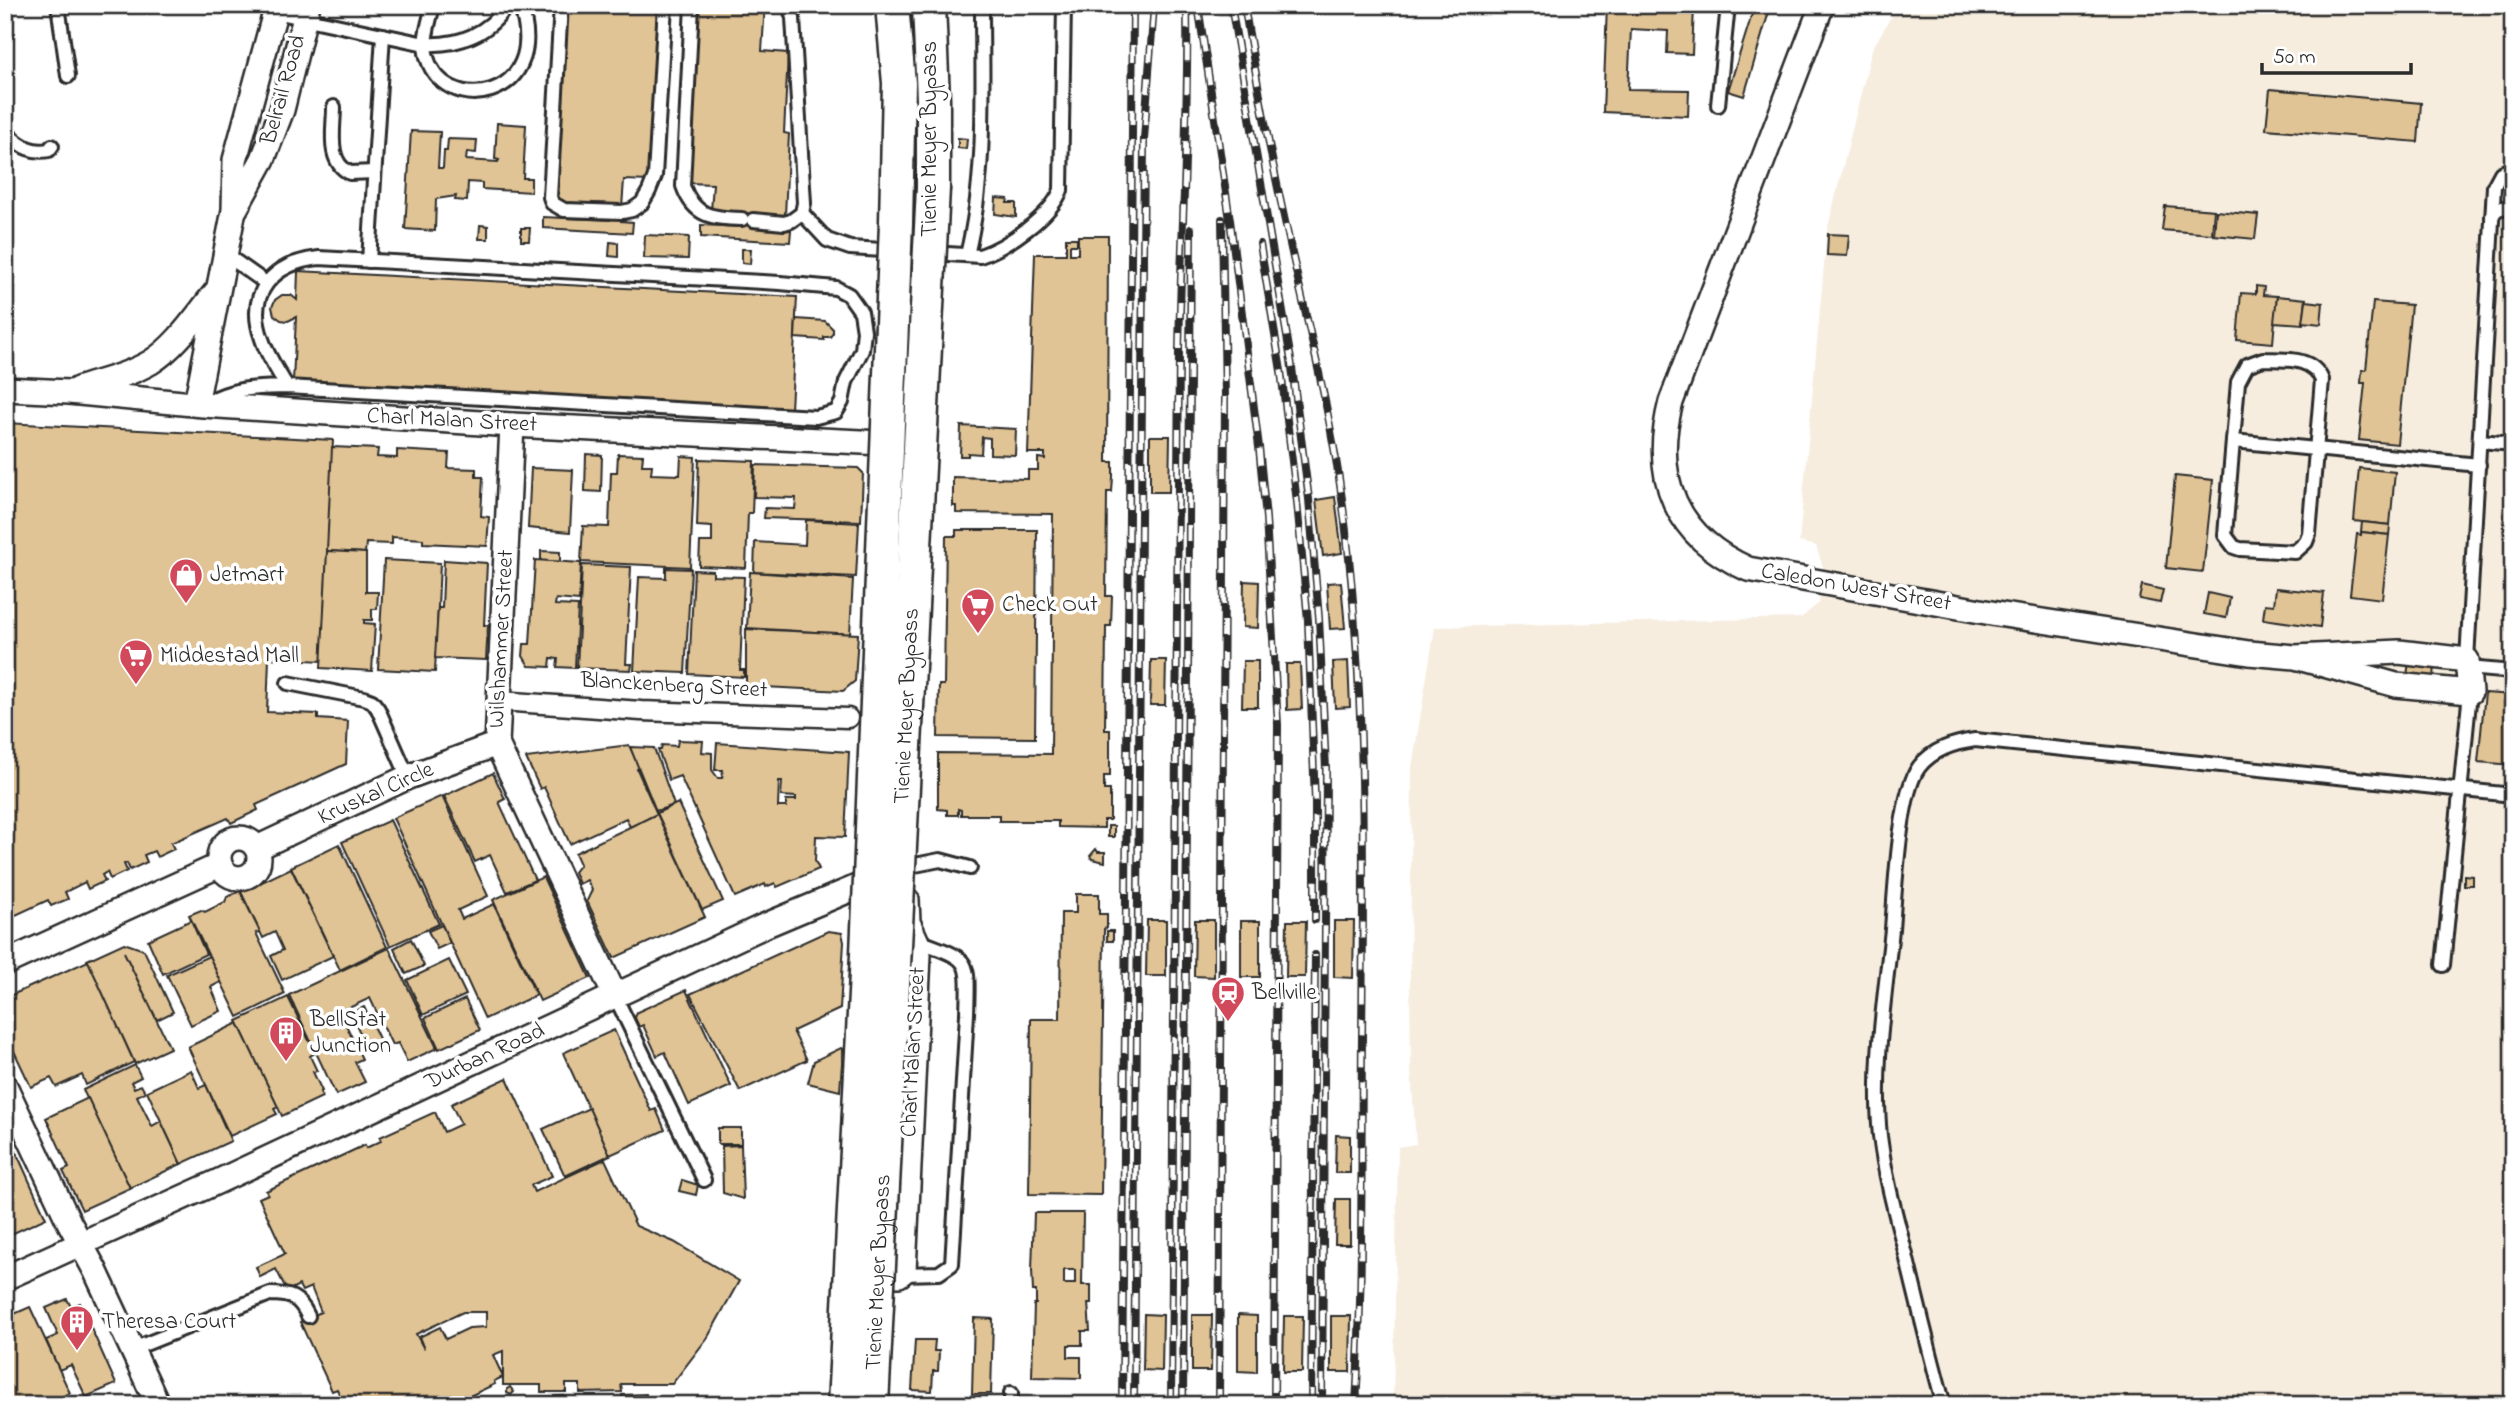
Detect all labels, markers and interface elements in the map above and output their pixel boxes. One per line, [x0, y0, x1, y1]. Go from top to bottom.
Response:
street label: Belrail Road [252, 31, 315, 150]
scale bar [2262, 32, 2411, 76]
street label: Tienie Meyer Bypass [914, 41, 949, 237]
text: 50 m [2273, 43, 2316, 73]
street label: Charl Malan Street [366, 400, 538, 442]
street label: Wilshammer Street [481, 549, 523, 729]
street label: Caledon West Street [1758, 555, 1954, 621]
shop icon: Jetmart [167, 556, 205, 605]
place label: Jetmart [210, 559, 285, 592]
supermarket icon: Check Out [959, 586, 997, 635]
place label: Check Out [1002, 589, 1098, 622]
street label: Tienie Meyer Bypass [886, 607, 928, 805]
supermarket icon: Middestad Mall [117, 637, 155, 686]
place label: Middestad Mall [160, 640, 299, 673]
street label: Blanckenberg Street [579, 665, 769, 708]
street label: Kruskal Circle [313, 754, 440, 834]
street label: Charl Malan Street [893, 966, 935, 1138]
station icon: Bellville [1209, 974, 1247, 1023]
place label: Bellville [1251, 977, 1317, 1010]
place label: BellStat Junction [309, 1004, 391, 1063]
building icon: BellStat Junction [267, 1014, 305, 1063]
street label: Durban Road [419, 1015, 550, 1100]
street label: Tienie Meyer Bypass [857, 1173, 900, 1371]
building icon: Theresa Court [58, 1303, 96, 1352]
place label: Theresa Court [102, 1306, 237, 1339]

